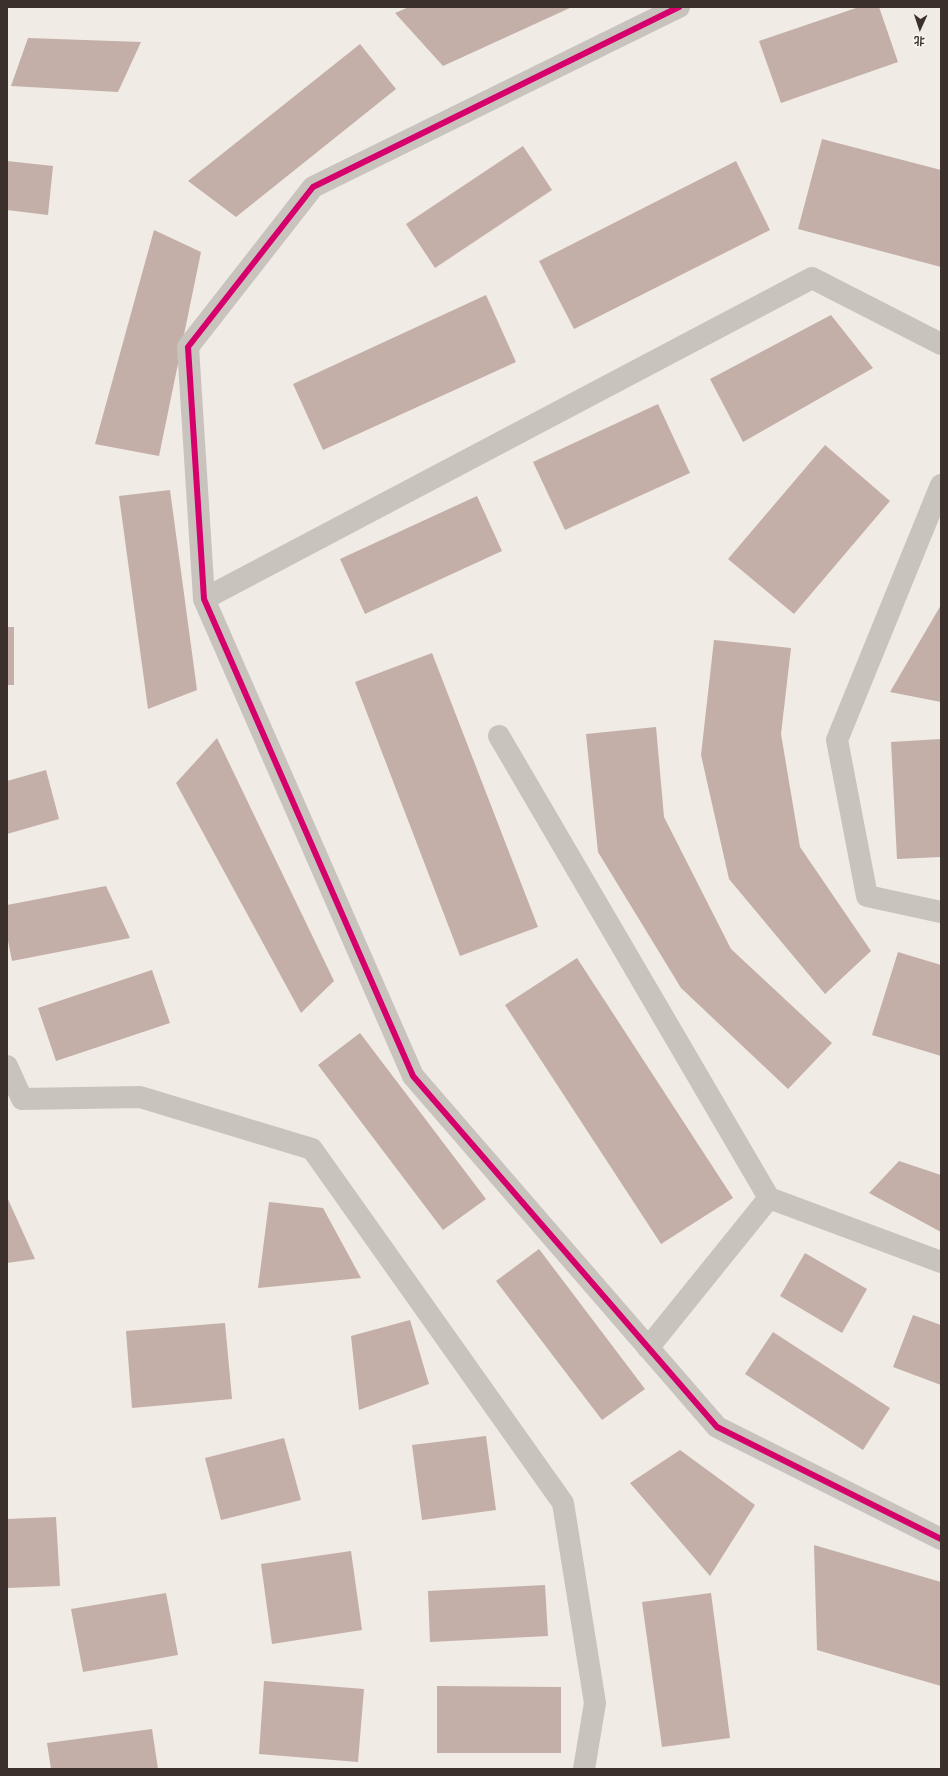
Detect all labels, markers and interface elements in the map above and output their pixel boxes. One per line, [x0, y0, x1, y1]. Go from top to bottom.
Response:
north arrow [900, 8, 940, 48]
text: 北 [913, 33, 925, 48]

